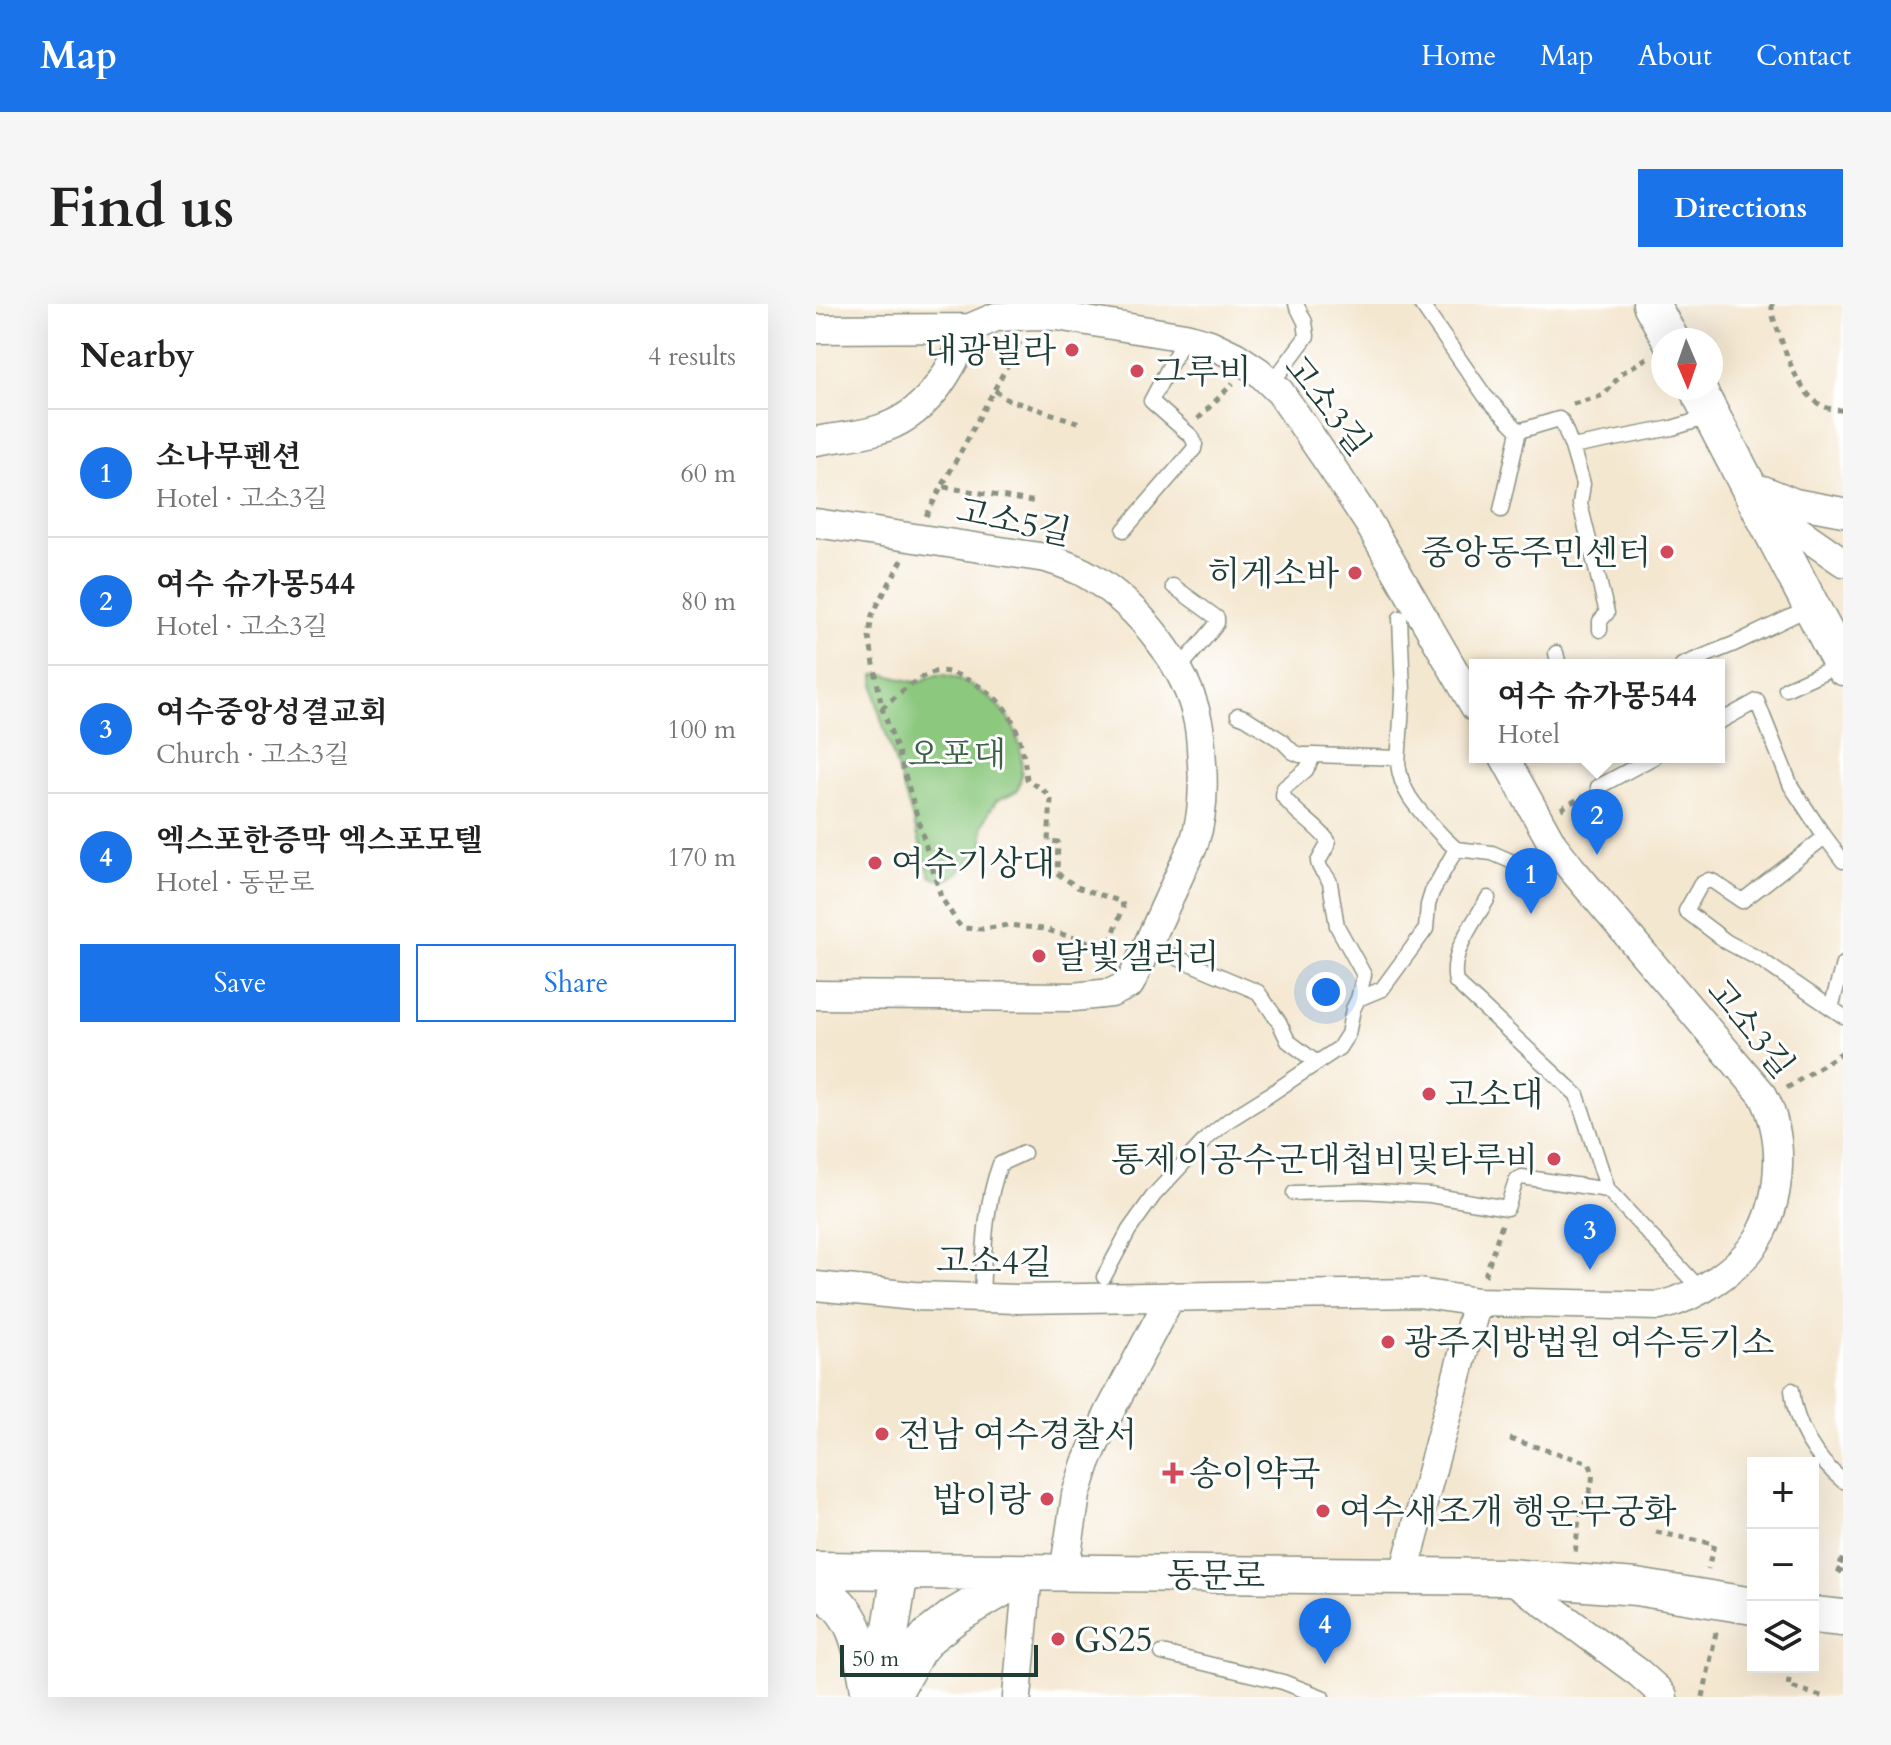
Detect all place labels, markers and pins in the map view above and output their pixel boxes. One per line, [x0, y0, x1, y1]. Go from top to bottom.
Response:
place label: 대광빌라 [925, 328, 1056, 374]
marker: 대광빌라 [1063, 341, 1081, 359]
place label: 그루비 [1153, 349, 1252, 395]
marker: 그루비 [1128, 362, 1146, 380]
place label: 중앙동주민센터 [1421, 530, 1651, 576]
marker: 중앙동주민센터 [1658, 543, 1676, 561]
place label: 히게소바 [1208, 551, 1339, 597]
marker: 히게소바 [1346, 564, 1364, 582]
pin: 2 [1571, 789, 1623, 855]
place label: 여수기상대 [891, 841, 1055, 887]
pin: 1 [1505, 848, 1557, 914]
marker: 여수기상대 [866, 854, 884, 872]
place label: 달빛갤러리 [1055, 934, 1219, 980]
marker: 달빛갤러리 [1030, 947, 1048, 965]
place label: 고소대 [1445, 1072, 1544, 1118]
marker: 고소대 [1420, 1085, 1438, 1103]
place label: 통제이공수군대첩비및타루비 [1111, 1137, 1538, 1183]
marker: 통제이공수군대첩비및타루비 [1545, 1150, 1563, 1168]
pin: 3 [1564, 1204, 1616, 1270]
place label: 광주지방법원 여수등기소 [1404, 1320, 1775, 1366]
marker: 광주지방법원 여수등기소 [1379, 1333, 1397, 1351]
place label: 전남 여수경찰서 [898, 1412, 1137, 1458]
marker: 전남 여수경찰서 [873, 1425, 891, 1443]
place label: 송이약국 [1189, 1451, 1321, 1497]
marker: 송이약국 [1164, 1464, 1182, 1482]
place label: 밥이랑 [932, 1477, 1031, 1523]
place label: 여수새조개 행운무궁화 [1339, 1489, 1677, 1535]
marker: 밥이랑 [1038, 1490, 1056, 1508]
marker: 여수새조개 행운무궁화 [1314, 1502, 1332, 1520]
pin: 4 [1299, 1598, 1351, 1664]
place label: GS25 [1074, 1617, 1153, 1663]
marker: GS25 [1049, 1630, 1067, 1648]

